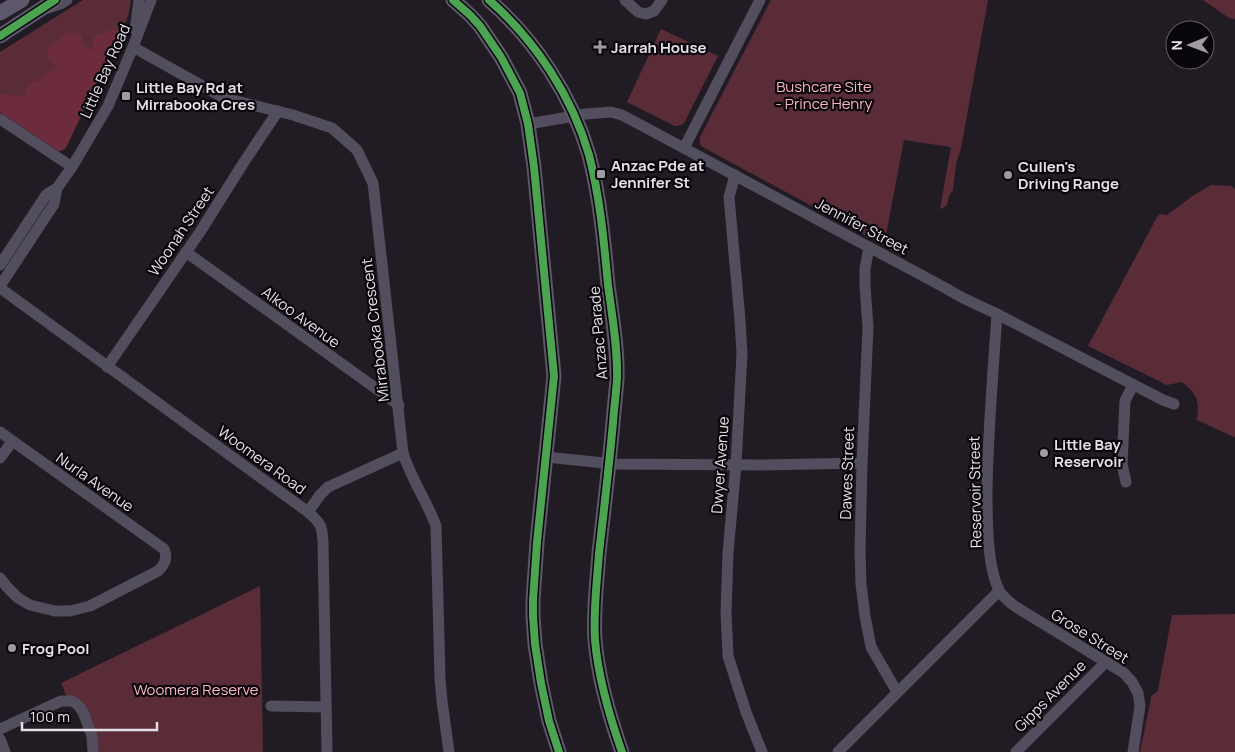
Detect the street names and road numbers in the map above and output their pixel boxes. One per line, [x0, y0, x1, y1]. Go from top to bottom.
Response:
street label: Little Bay Road [75, 21, 135, 121]
street label: Woonah Street [143, 182, 219, 280]
street label: Jennifer Street [812, 193, 912, 259]
street label: Mirrabooka Crescent [356, 257, 394, 403]
street label: Alkoo Avenue [257, 281, 345, 353]
street label: Anzac Parade [583, 285, 613, 381]
street label: Dwyer Avenue [706, 415, 734, 514]
street label: Woomera Road [214, 421, 310, 499]
street label: Dawes Street [835, 426, 859, 520]
street label: Reservoir Street [964, 436, 986, 548]
street label: Nurla Avenue [52, 447, 138, 517]
street label: Grose Street [1047, 604, 1133, 668]
street label: Gipps Avenue [1009, 655, 1091, 737]

